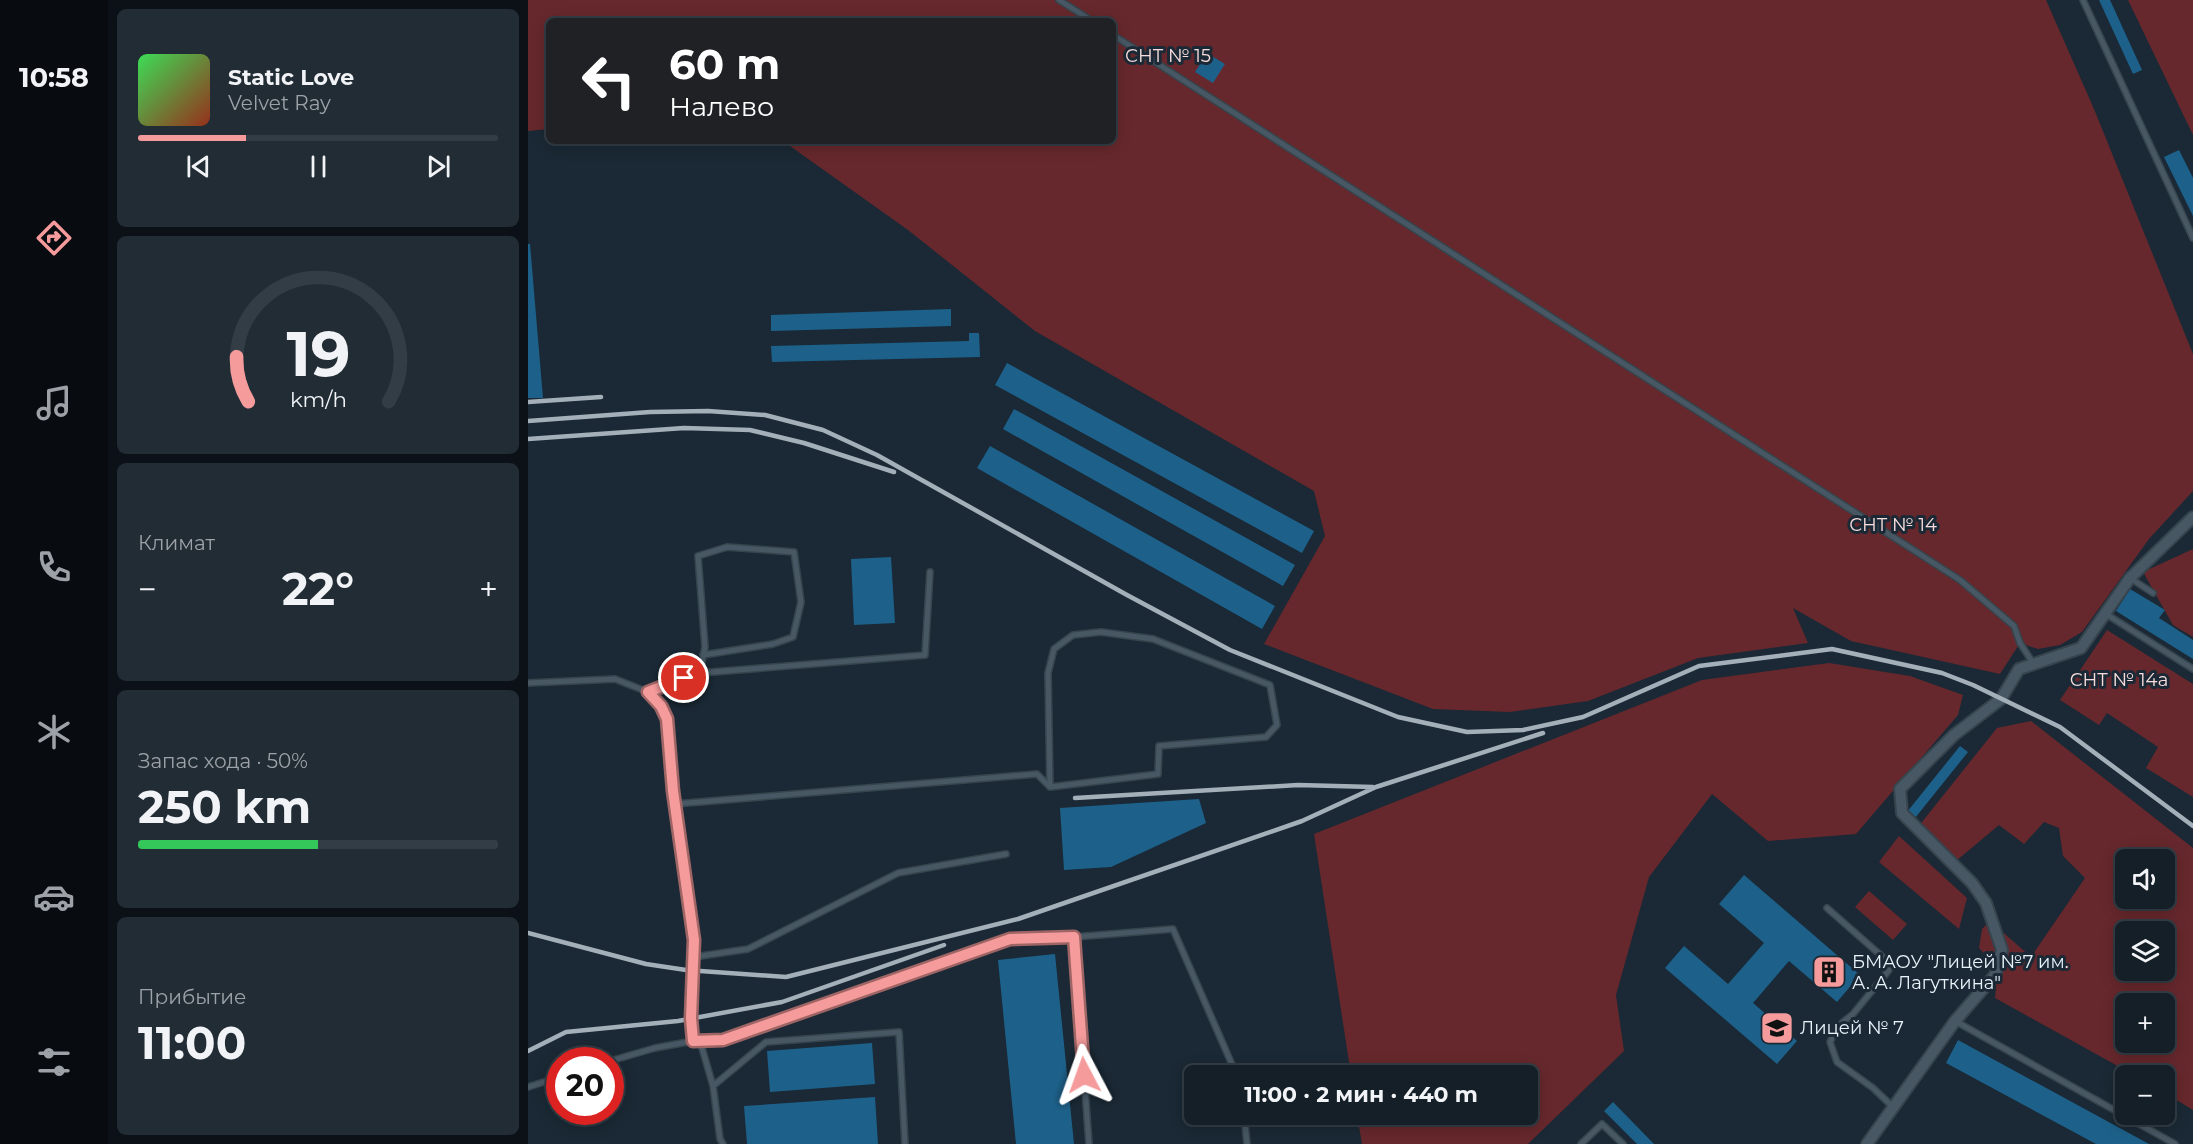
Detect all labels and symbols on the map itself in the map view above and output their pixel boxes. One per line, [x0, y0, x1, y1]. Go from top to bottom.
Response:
park label: СНТ № 15 [1125, 45, 1211, 67]
park label: СНТ № 14 [1849, 514, 1937, 536]
pin [658, 652, 709, 703]
park label: СНТ № 14а [2070, 669, 2168, 691]
place label: БМАОУ "Лицей №7 им. А. А. Лагуткина" [1852, 951, 2069, 994]
building icon: БМАОУ "Лицей №7 им. А. А. Лагуткина" [1811, 954, 1847, 990]
school or university icon: Лицей № 7 [1759, 1010, 1795, 1046]
place label: Лицей № 7 [1800, 1017, 1904, 1039]
position arrow [1052, 1043, 1116, 1107]
speed limit sign: 20 [546, 1047, 624, 1125]

